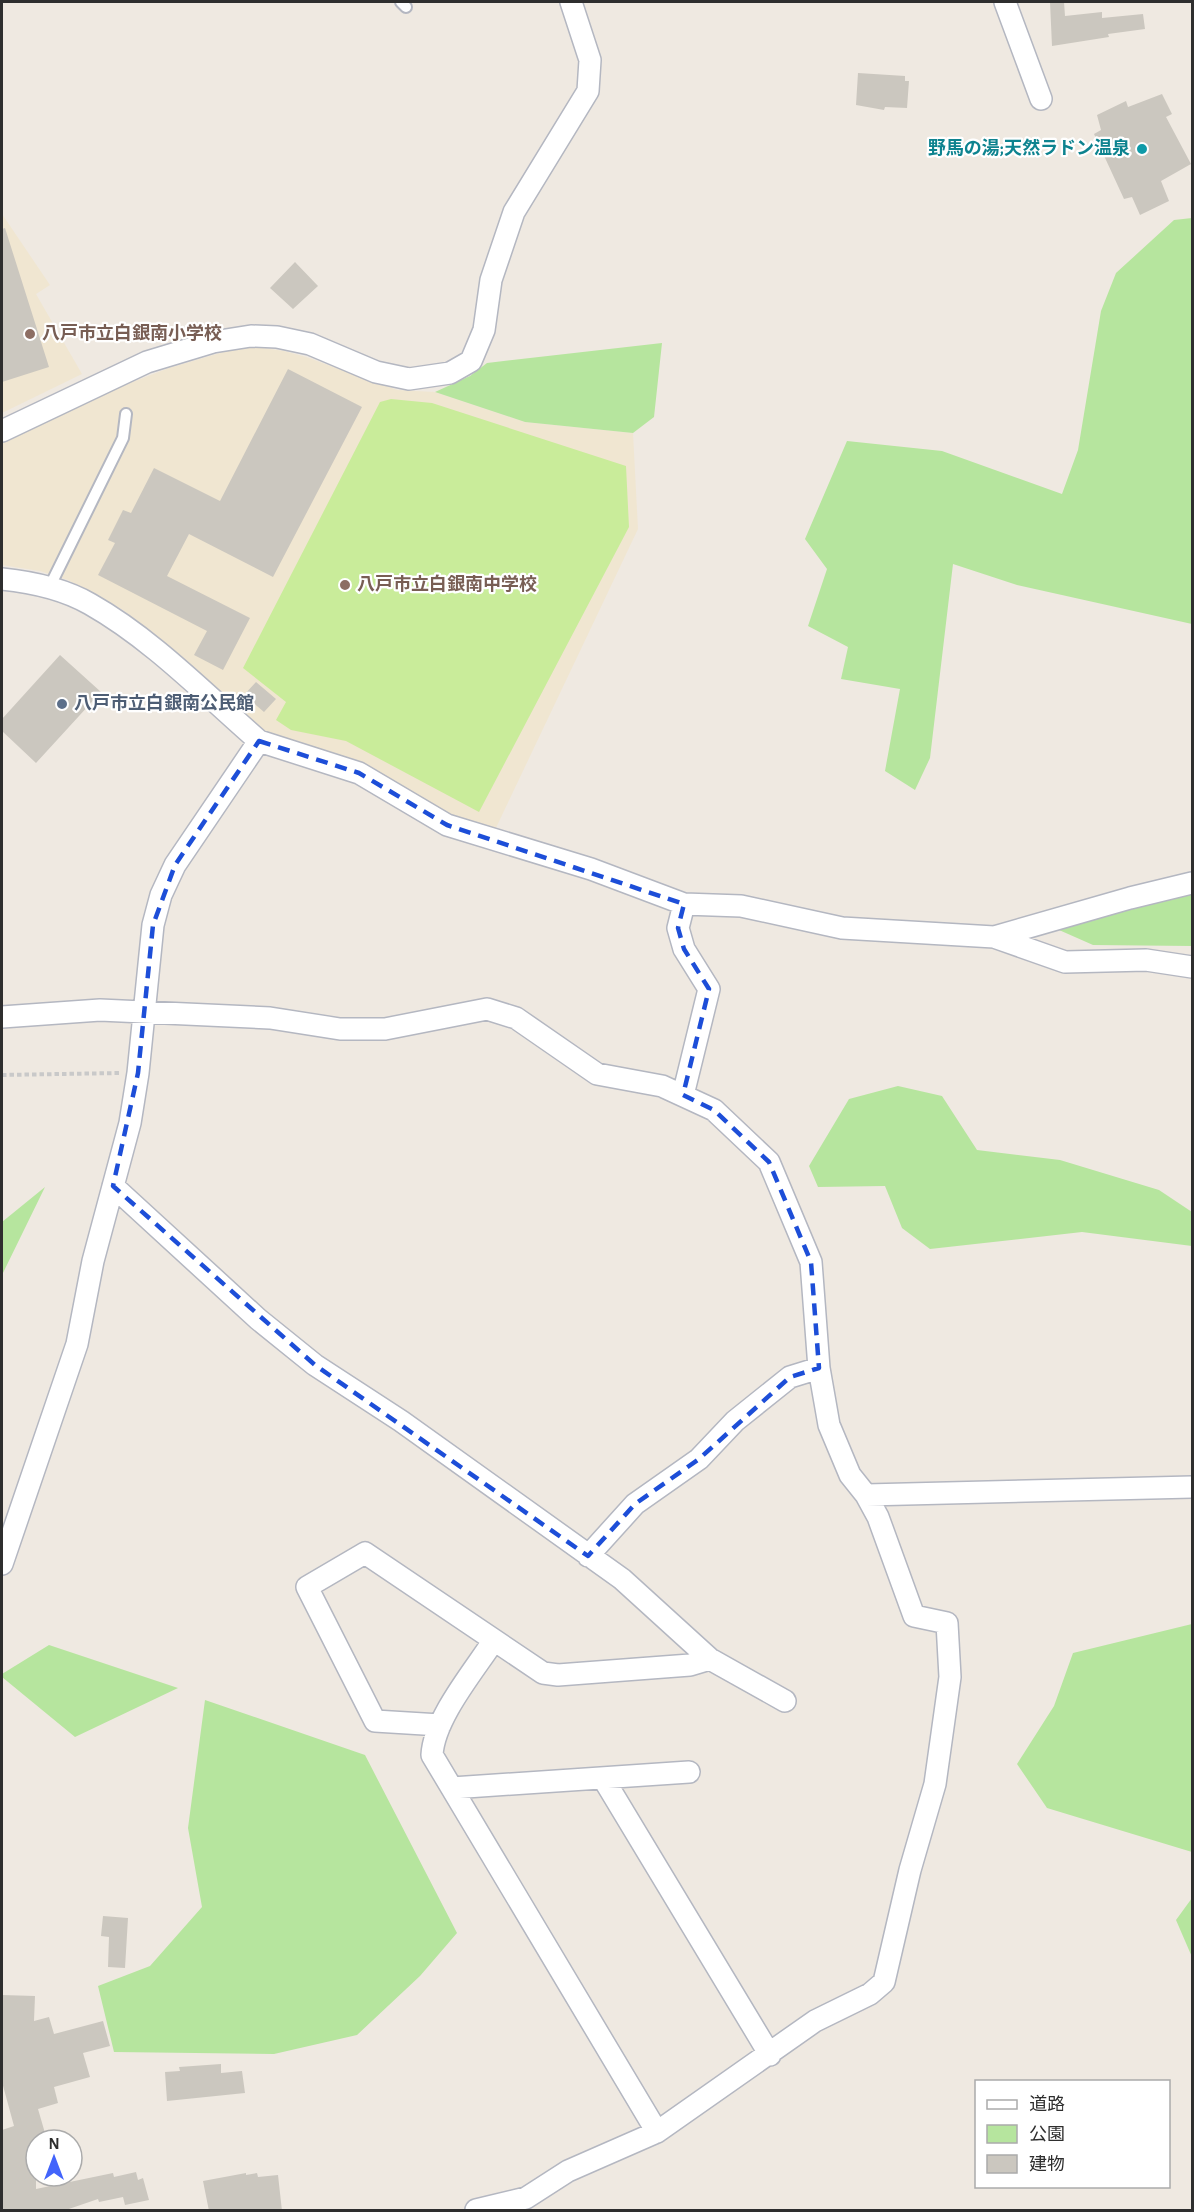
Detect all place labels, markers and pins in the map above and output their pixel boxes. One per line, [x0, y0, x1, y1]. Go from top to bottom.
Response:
place label: 野馬の湯;天然ラドン温泉 [928, 138, 1130, 158]
marker: 野馬の湯;天然ラドン温泉 [1135, 142, 1149, 156]
place label: 八戸市立白銀南小学校 [42, 323, 222, 343]
marker: 八戸市立白銀南小学校 [23, 327, 37, 341]
place label: 八戸市立白銀南中学校 [357, 574, 537, 594]
marker: 八戸市立白銀南中学校 [338, 578, 352, 592]
place label: 八戸市立白銀南公民館 [74, 693, 254, 713]
marker: 八戸市立白銀南公民館 [55, 697, 69, 711]

